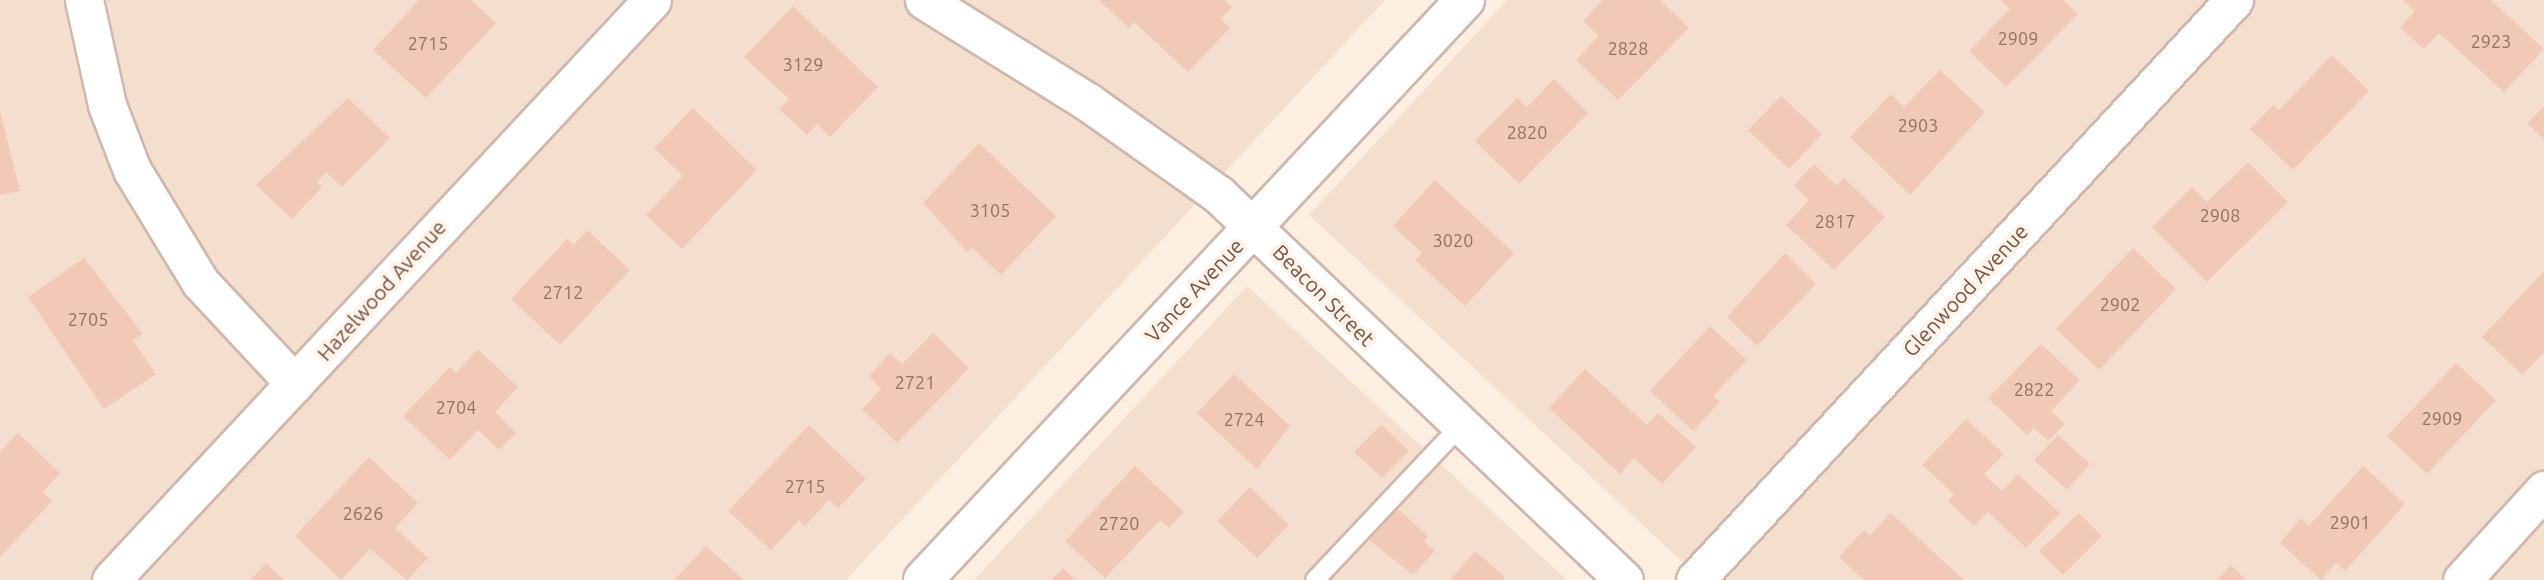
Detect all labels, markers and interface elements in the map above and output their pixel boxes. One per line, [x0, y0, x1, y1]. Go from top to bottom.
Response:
house number: 2909 [1998, 27, 2038, 49]
house number: 2923 [2471, 30, 2511, 52]
house number: 2715 [408, 32, 448, 54]
house number: 2828 [1608, 37, 1648, 59]
house number: 3129 [783, 53, 823, 75]
house number: 2903 [1898, 114, 1938, 136]
house number: 2820 [1507, 121, 1547, 143]
house number: 3105 [970, 199, 1010, 221]
house number: 2908 [2200, 204, 2240, 226]
house number: 2817 [1815, 210, 1855, 232]
street label: Hazelwood Avenue [311, 214, 451, 366]
street label: Glenwood Avenue [1897, 219, 2033, 361]
house number: 3020 [1433, 229, 1473, 251]
street label: Vance Avenue [1140, 233, 1248, 347]
street label: Beacon Street [1268, 239, 1380, 351]
house number: 2712 [543, 281, 583, 303]
house number: 2902 [2100, 293, 2140, 315]
house number: 2705 [68, 308, 108, 330]
house number: 2721 [895, 371, 935, 393]
house number: 2822 [2014, 378, 2054, 400]
house number: 2704 [436, 396, 476, 418]
house number: 2909 [2422, 407, 2462, 429]
house number: 2724 [1224, 408, 1264, 430]
house number: 2715 [785, 475, 825, 497]
house number: 2626 [343, 502, 383, 524]
house number: 2901 [2330, 511, 2370, 533]
house number: 2720 [1099, 512, 1139, 534]

